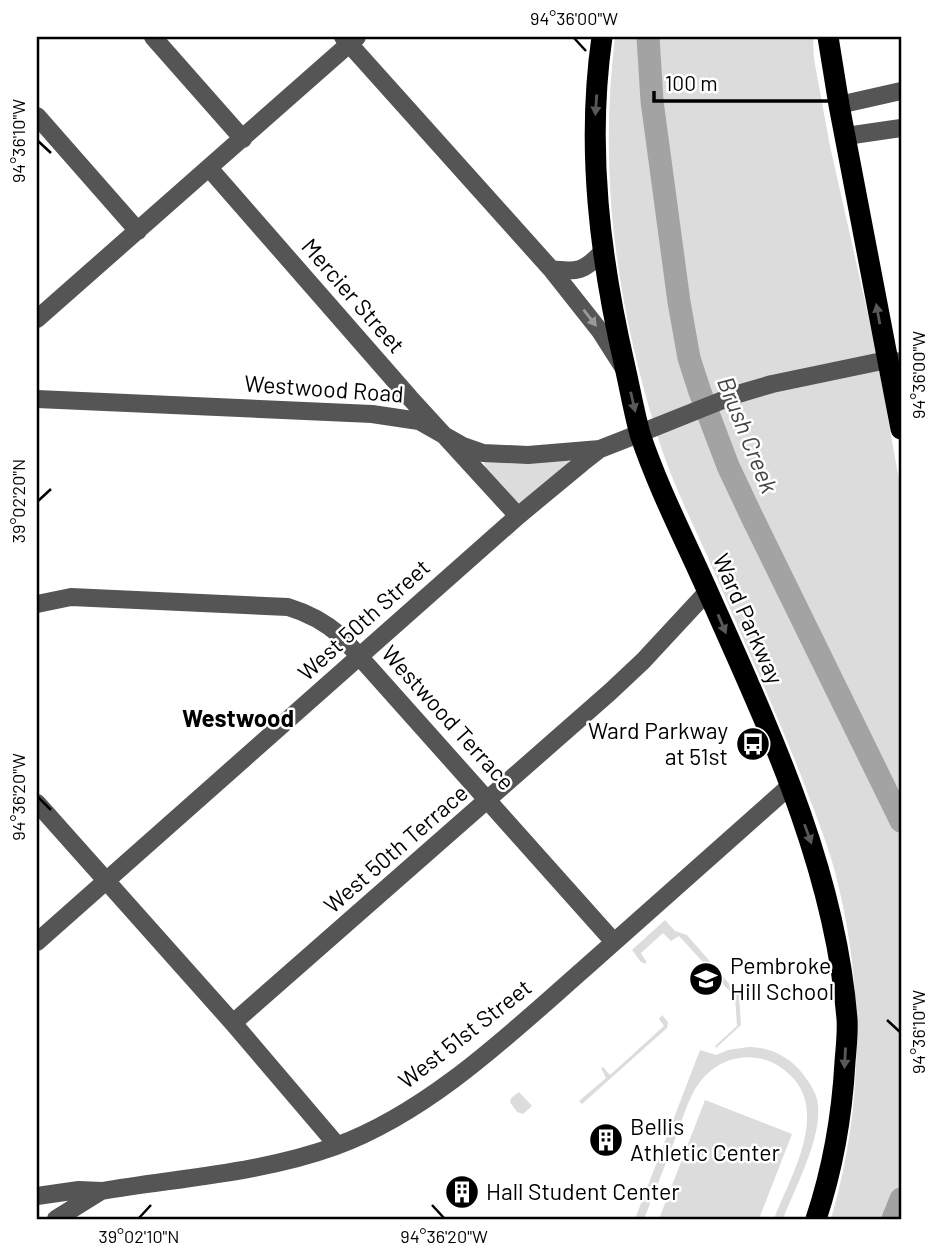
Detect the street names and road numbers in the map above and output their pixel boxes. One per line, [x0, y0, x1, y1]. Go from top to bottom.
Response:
street label: Mercier Street [296, 232, 411, 358]
street label: Westwood Road [243, 368, 405, 408]
street label: Ward Parkway [708, 549, 790, 689]
street label: West 50th Street [291, 553, 435, 686]
street label: Westwood Terrace [376, 639, 521, 796]
street label: West 50th Terrace [318, 778, 473, 918]
street label: West 51st Street [392, 973, 537, 1094]

